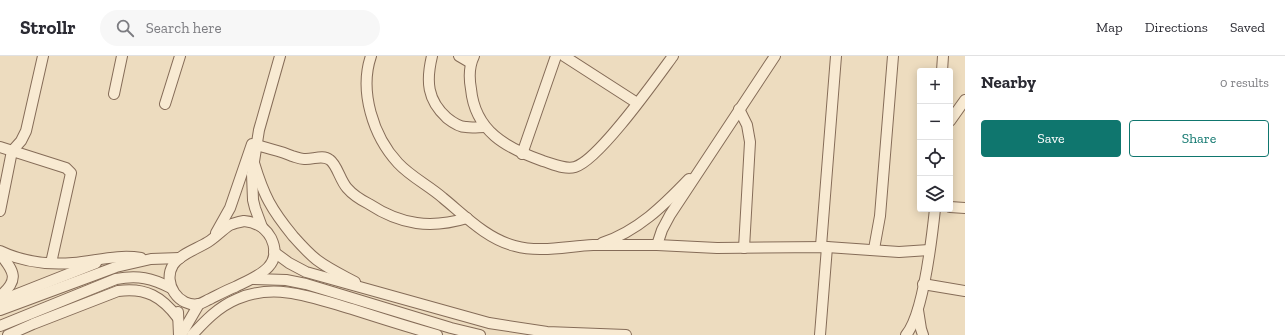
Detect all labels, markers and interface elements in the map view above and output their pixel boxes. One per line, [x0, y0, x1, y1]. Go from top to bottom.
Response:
search box [100, 10, 380, 46]
text: Strollr [20, 16, 76, 39]
icon: search [114, 17, 136, 39]
text: Search here [146, 19, 222, 37]
text: Map [1096, 19, 1123, 36]
text: Directions [1145, 19, 1208, 36]
text: Saved [1230, 19, 1265, 36]
map controls [917, 68, 953, 212]
button: + [917, 68, 953, 104]
text: Nearby [981, 72, 1036, 92]
text: 0 results [1220, 75, 1269, 90]
button: − [917, 104, 953, 140]
button: Save [981, 120, 1121, 157]
button: Share [1129, 120, 1269, 157]
button: locate [917, 140, 953, 176]
button: layers [917, 176, 953, 212]

